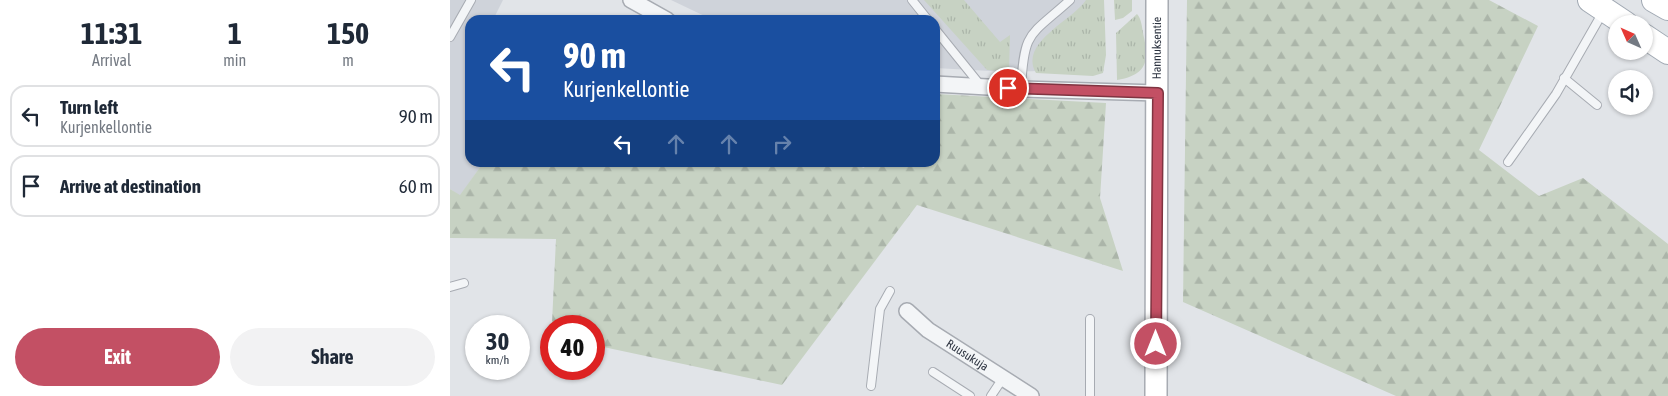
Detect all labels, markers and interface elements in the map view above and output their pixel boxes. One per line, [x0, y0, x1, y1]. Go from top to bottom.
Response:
north arrow [1608, 15, 1652, 60]
map controls [1608, 15, 1653, 115]
text: 11:31 [81, 16, 142, 50]
text: 1 [228, 16, 242, 50]
text: 150 [327, 16, 369, 50]
street label: Hannuksentie [1150, 17, 1164, 79]
icon: left [480, 35, 545, 100]
text: 90 m [563, 35, 626, 75]
text: Arrival [92, 51, 131, 69]
text: min [223, 51, 246, 69]
text: m [342, 51, 354, 69]
pin [987, 67, 1029, 109]
button: sound [1608, 70, 1653, 115]
icon: arrive [994, 74, 1022, 102]
text: Kurjenkellontie [563, 76, 689, 102]
text: Turn left [60, 96, 118, 118]
icon: left [17, 102, 45, 130]
text: 90 m [399, 105, 433, 127]
text: Kurjenkellontie [60, 118, 152, 136]
icon: left [609, 130, 637, 158]
icon: ahead [662, 130, 690, 158]
icon: ahead [715, 130, 743, 158]
icon: right [768, 130, 796, 158]
icon: arrive [17, 172, 45, 200]
text: Arrive at destination [60, 175, 201, 197]
text: 60 m [399, 175, 433, 197]
speed limit sign: 40 [540, 315, 605, 380]
position arrow [1129, 317, 1181, 369]
text: 30 [486, 327, 509, 355]
button: Exit [15, 328, 220, 386]
button: Share [230, 328, 435, 386]
street label: Ruusukuja [944, 337, 991, 374]
text: km/h [486, 353, 509, 367]

